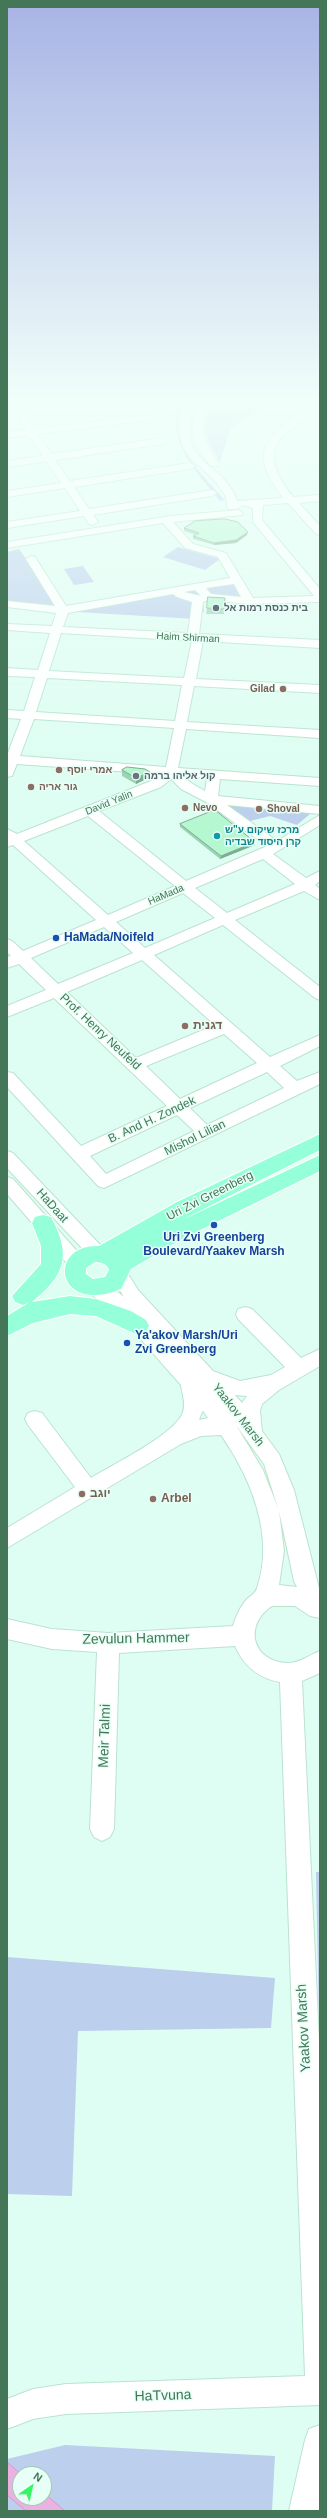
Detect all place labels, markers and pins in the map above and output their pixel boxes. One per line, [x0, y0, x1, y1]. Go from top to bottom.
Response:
place label: בית כנסת רמות אל [224, 602, 308, 614]
marker: בית כנסת רמות אל [211, 603, 221, 613]
place label: Gilad [250, 683, 275, 695]
marker: Gilad [278, 684, 288, 694]
place label: אמרי יוסף [67, 764, 112, 776]
marker: אמרי יוסף [54, 765, 64, 775]
place label: קול אליהו ברמה [144, 770, 216, 782]
marker: קול אליהו ברמה [131, 771, 141, 781]
place label: גור אריה [39, 781, 78, 793]
marker: גור אריה [26, 782, 36, 792]
place label: Nevo [193, 802, 217, 814]
marker: Nevo [180, 803, 190, 813]
place label: Shoval [267, 803, 300, 815]
marker: Shoval [254, 804, 264, 814]
place label: מרכז שיקום ע"ש קרן היסוד שבדיה [225, 824, 301, 848]
marker: מרכז שיקום ע"ש קרן היסוד שבדיה [212, 831, 222, 841]
place label: HaMada/Noifeld [64, 931, 154, 945]
marker: HaMada/Noifeld [51, 933, 61, 943]
place label: דגנית [193, 1019, 222, 1033]
marker: דגנית [180, 1021, 190, 1031]
marker: Uri Zvi Greenberg Boulevard/Yaakev Marsh [209, 1220, 219, 1230]
place label: Uri Zvi Greenberg Boulevard/Yaakev Marsh [143, 1231, 285, 1259]
place label: Ya'akov Marsh/Uri Zvi Greenberg [135, 1329, 238, 1357]
marker: Ya'akov Marsh/Uri Zvi Greenberg [122, 1338, 132, 1348]
place label: יוגב [90, 1487, 111, 1501]
marker: יוגב [77, 1489, 87, 1499]
place label: Arbel [161, 1492, 192, 1506]
marker: Arbel [148, 1494, 158, 1504]

